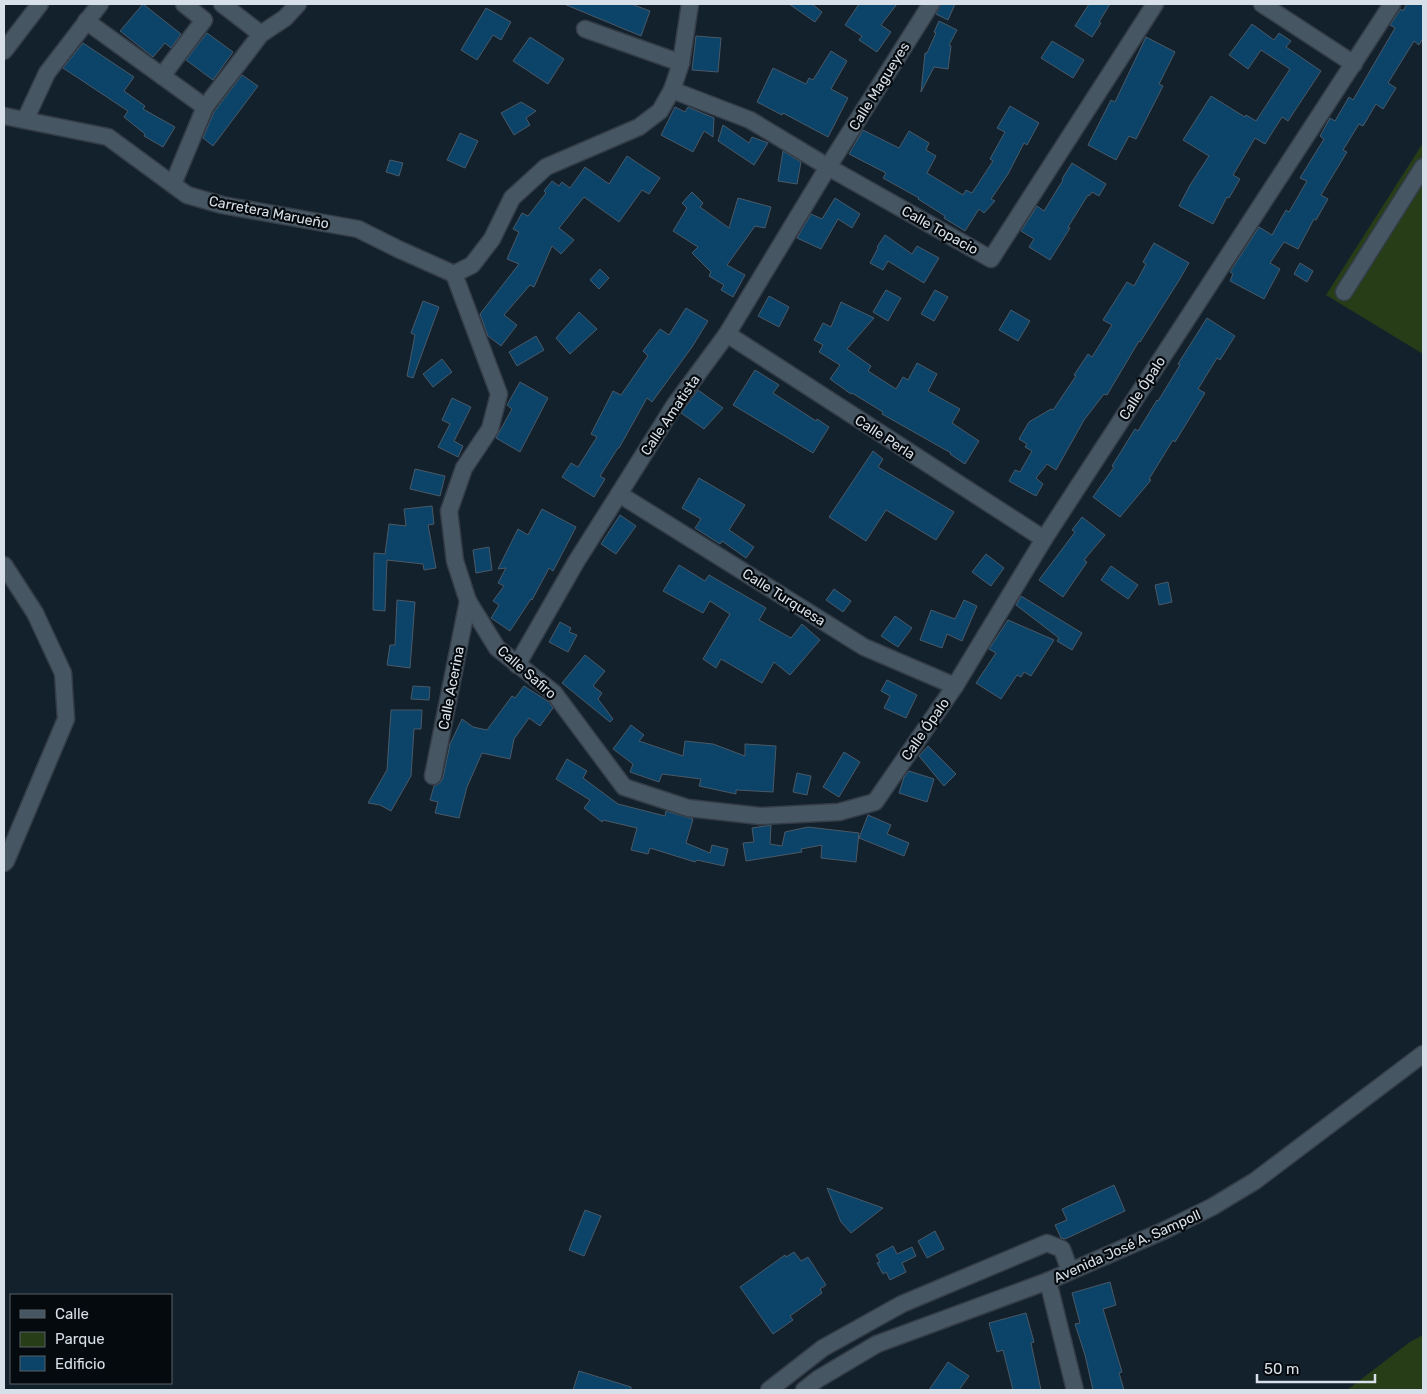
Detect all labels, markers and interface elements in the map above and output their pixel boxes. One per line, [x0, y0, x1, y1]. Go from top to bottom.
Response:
street label: Calle Magueyes [846, 39, 913, 134]
street label: Carretera Marueño [207, 193, 330, 232]
street label: Calle Topacio [899, 202, 981, 258]
street label: Calle Ópalo [1115, 353, 1169, 423]
street label: Calle Amatista [637, 372, 704, 459]
street label: Calle Perla [851, 412, 918, 463]
street label: Calle Turquesa [739, 565, 828, 630]
street label: Calle Safiro [494, 642, 560, 703]
street label: Calle Acerina [435, 645, 468, 731]
street label: Calle Ópalo [897, 694, 953, 764]
street label: Avenida José A. Sampoll [1051, 1206, 1203, 1287]
legend [10, 1294, 172, 1384]
text: Calle [55, 1305, 89, 1323]
text: Parque [55, 1330, 105, 1348]
scale bar [1257, 1352, 1374, 1384]
text: Edificio [55, 1355, 105, 1373]
text: 50 m [1264, 1360, 1299, 1378]

